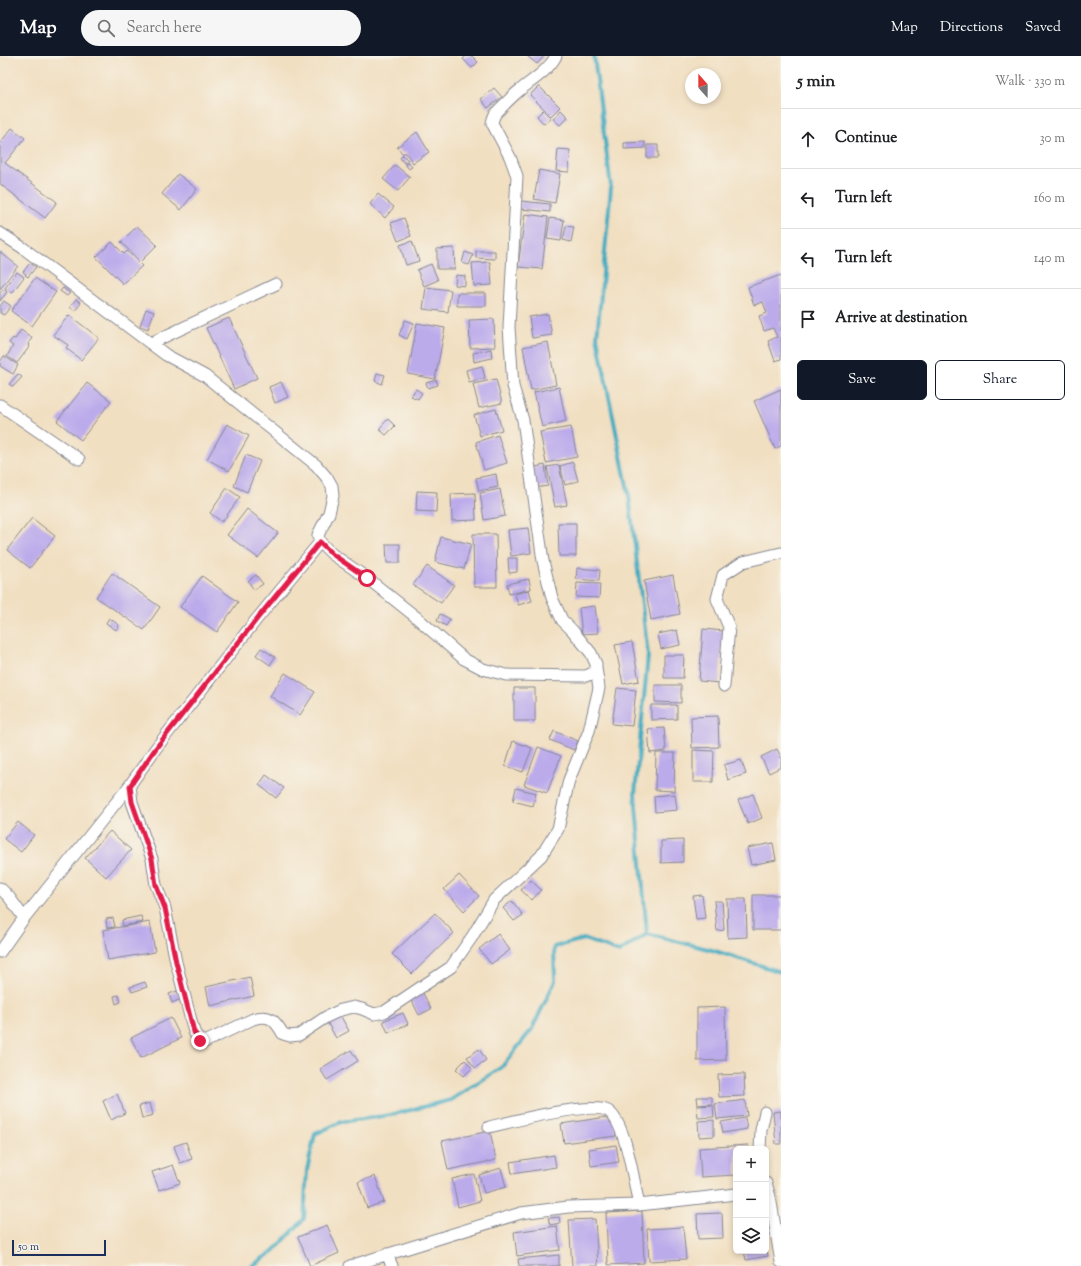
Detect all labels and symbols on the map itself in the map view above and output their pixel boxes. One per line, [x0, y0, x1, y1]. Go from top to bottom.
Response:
north arrow [685, 68, 721, 104]
route start [358, 569, 376, 587]
route end [191, 1032, 209, 1050]
scale bar [12, 1238, 106, 1257]

